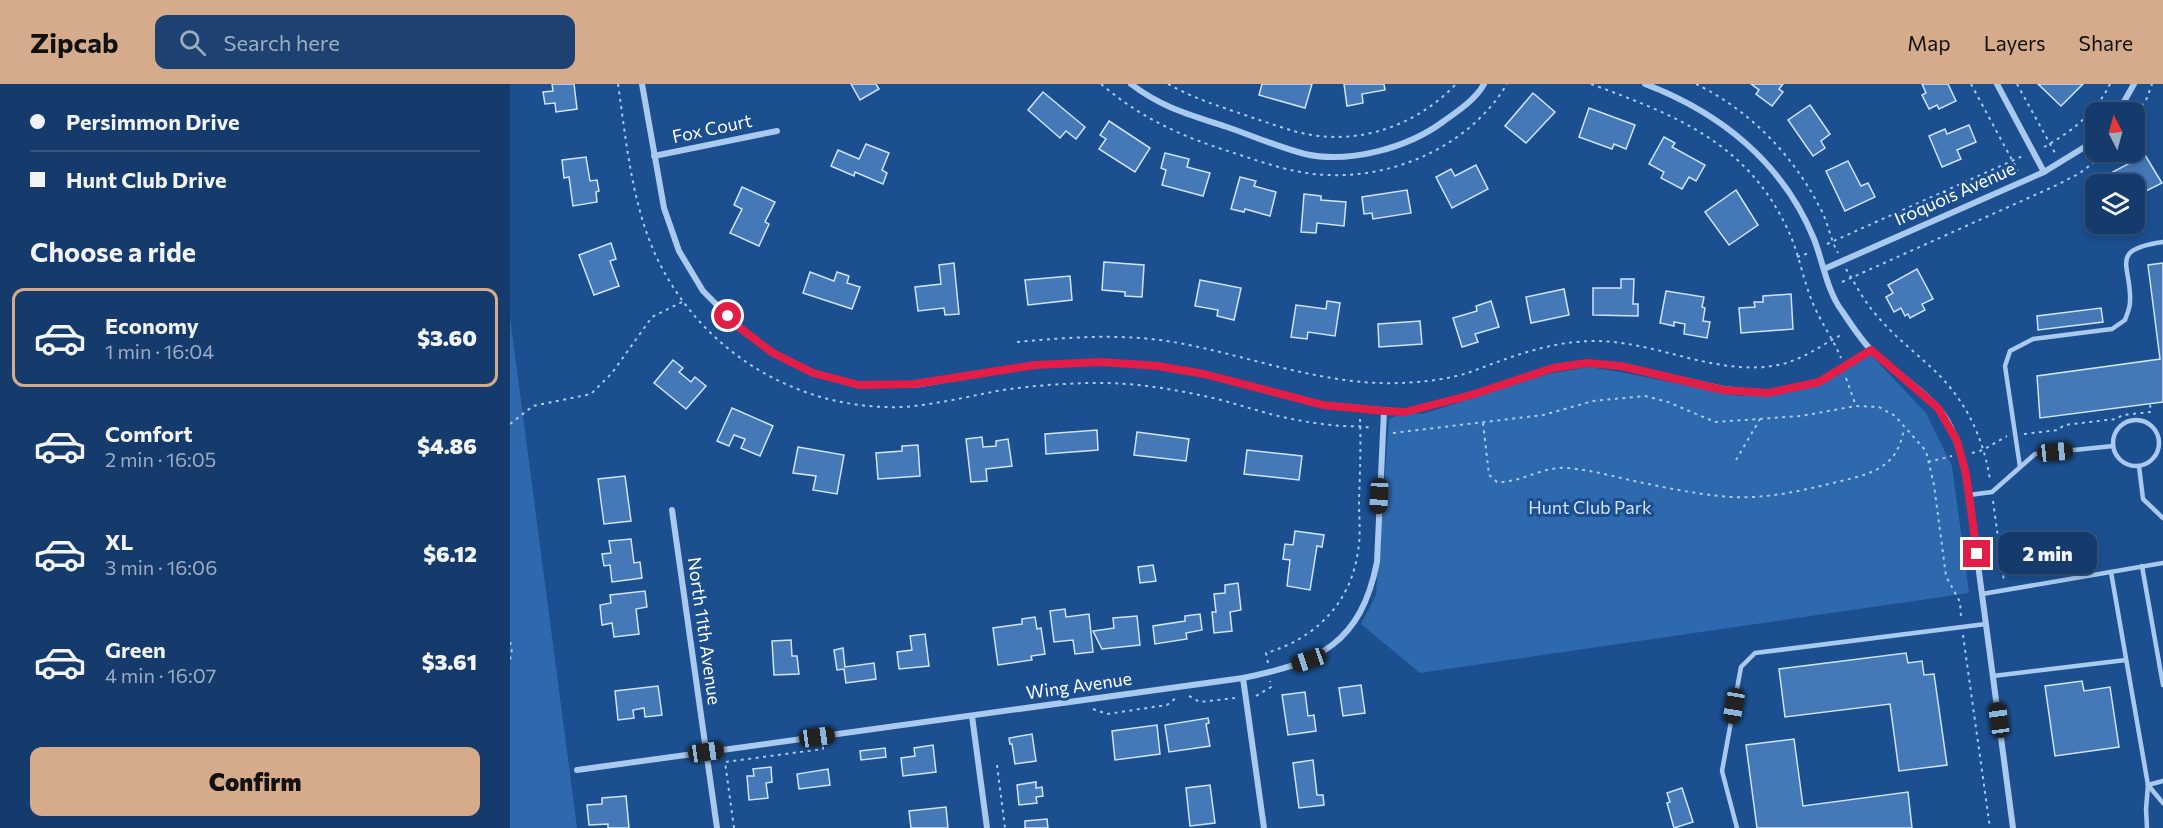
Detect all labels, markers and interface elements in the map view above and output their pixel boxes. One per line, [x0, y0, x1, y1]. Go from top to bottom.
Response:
search box [155, 15, 575, 69]
text: Zipcab [30, 25, 119, 59]
icon: search [176, 26, 209, 59]
text: Search here [224, 29, 340, 56]
text: Map [1907, 30, 1951, 55]
text: Layers [1984, 30, 2046, 55]
text: Share [2079, 30, 2133, 55]
north arrow [2085, 102, 2145, 162]
map controls [2085, 102, 2145, 234]
text: Persimmon Drive [66, 108, 240, 135]
street label: Fox Court [670, 109, 754, 147]
street label: Iroquois Avenue [1891, 157, 2019, 230]
text: Hunt Club Drive [66, 166, 226, 193]
button: layers [2085, 174, 2145, 234]
text: Choose a ride [30, 235, 196, 268]
route start [714, 302, 741, 329]
icon: car [33, 311, 87, 365]
text: Economy [105, 312, 199, 339]
text: $3.60 [417, 324, 477, 351]
text: 1 min · 16:04 [105, 339, 214, 363]
icon: car [33, 419, 87, 473]
text: Comfort [105, 420, 193, 447]
text: $4.86 [417, 432, 477, 459]
car [2036, 441, 2074, 463]
text: 2 min · 16:05 [105, 447, 216, 471]
car [1369, 478, 1389, 514]
park label: Hunt Club Park [1528, 496, 1652, 518]
icon: car [33, 527, 87, 581]
text: XL [105, 528, 133, 555]
callout: 2 min [1998, 533, 2097, 575]
text: $6.12 [423, 540, 477, 567]
route end [1963, 540, 1990, 567]
text: 2 min [2022, 541, 2073, 565]
text: 3 min · 16:06 [105, 555, 217, 579]
street label: North 11th Avenue [684, 555, 726, 706]
icon: car [33, 635, 87, 689]
text: Green [105, 636, 166, 663]
car [1289, 646, 1329, 674]
text: $3.61 [422, 648, 477, 675]
text: 4 min · 16:07 [105, 663, 216, 687]
street label: Wing Avenue [1025, 667, 1133, 703]
car [1722, 687, 1746, 725]
car [1988, 701, 2010, 739]
car [798, 726, 836, 748]
car [687, 741, 725, 763]
button: Confirm [30, 747, 480, 816]

